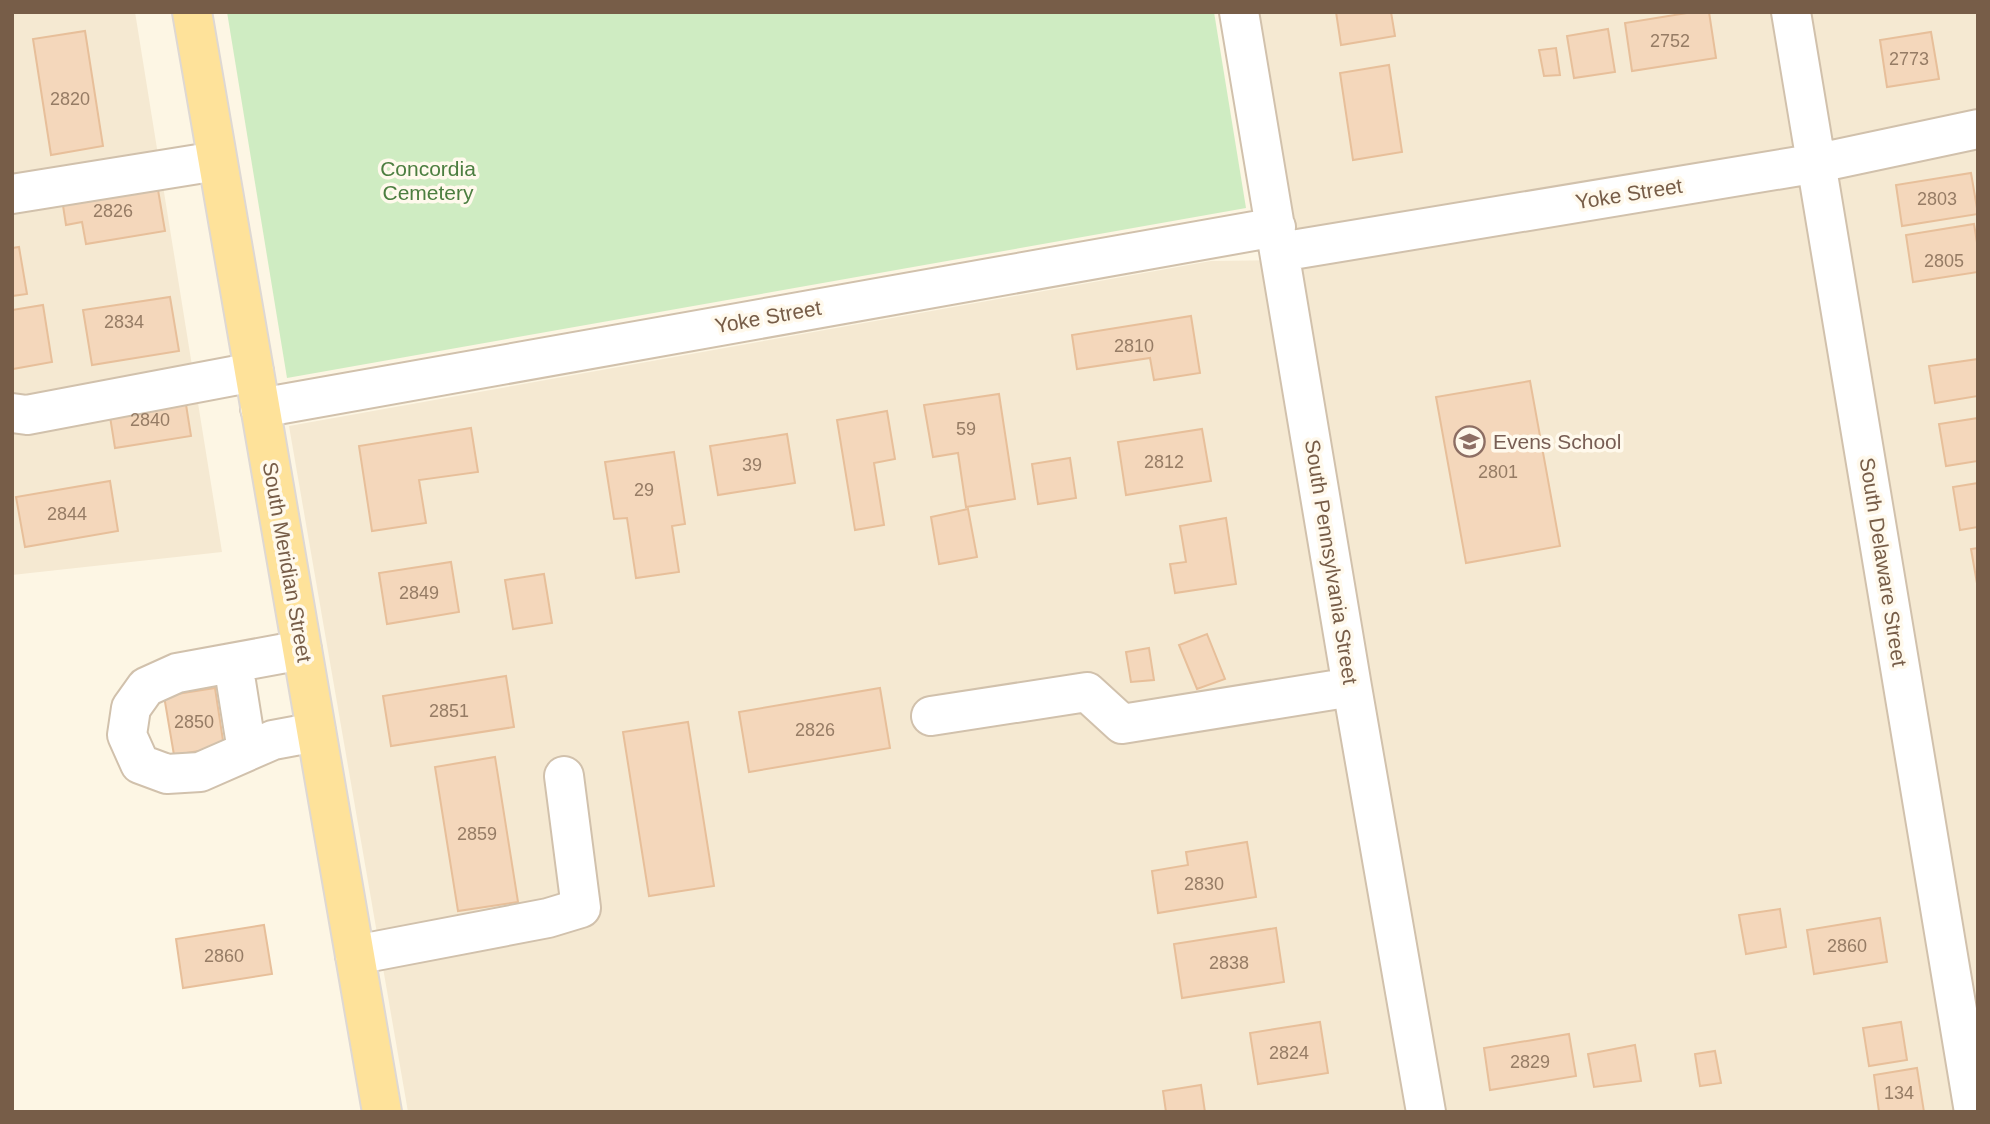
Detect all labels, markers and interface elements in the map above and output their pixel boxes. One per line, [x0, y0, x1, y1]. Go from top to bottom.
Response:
house number: 2752 [1650, 31, 1690, 51]
house number: 2773 [1889, 49, 1929, 69]
house number: 2820 [50, 89, 90, 109]
park label: Concordia Cemetery [380, 157, 476, 204]
street label: Yoke Street [1574, 174, 1684, 213]
house number: 2803 [1917, 189, 1957, 209]
house number: 2826 [93, 201, 133, 221]
house number: 2805 [1924, 251, 1964, 271]
street label: Yoke Street [713, 296, 823, 337]
house number: 2834 [104, 312, 144, 332]
house number: 2810 [1114, 336, 1154, 356]
house number: 2840 [130, 410, 170, 430]
house number: 59 [956, 419, 976, 439]
school or university icon: Evens School [1453, 425, 1487, 459]
place label: Evens School [1493, 430, 1621, 453]
street label: South Pennsylvania Street [1301, 438, 1362, 686]
house number: 2812 [1144, 452, 1184, 472]
house number: 39 [742, 455, 762, 475]
street label: South Delaware Street [1856, 456, 1911, 668]
street label: South Meridian Street [259, 460, 316, 664]
house number: 2801 [1478, 462, 1518, 482]
house number: 29 [634, 480, 654, 500]
house number: 2844 [47, 504, 87, 524]
house number: 2849 [399, 583, 439, 603]
house number: 2851 [429, 701, 469, 721]
house number: 2850 [174, 712, 214, 732]
house number: 2826 [795, 720, 835, 740]
house number: 2859 [457, 824, 497, 844]
house number: 2830 [1184, 874, 1224, 894]
house number: 2860 [1827, 936, 1867, 956]
house number: 2860 [204, 946, 244, 966]
house number: 2838 [1209, 953, 1249, 973]
house number: 2824 [1269, 1043, 1309, 1063]
house number: 2829 [1510, 1052, 1550, 1072]
house number: 134 [1884, 1083, 1914, 1103]

